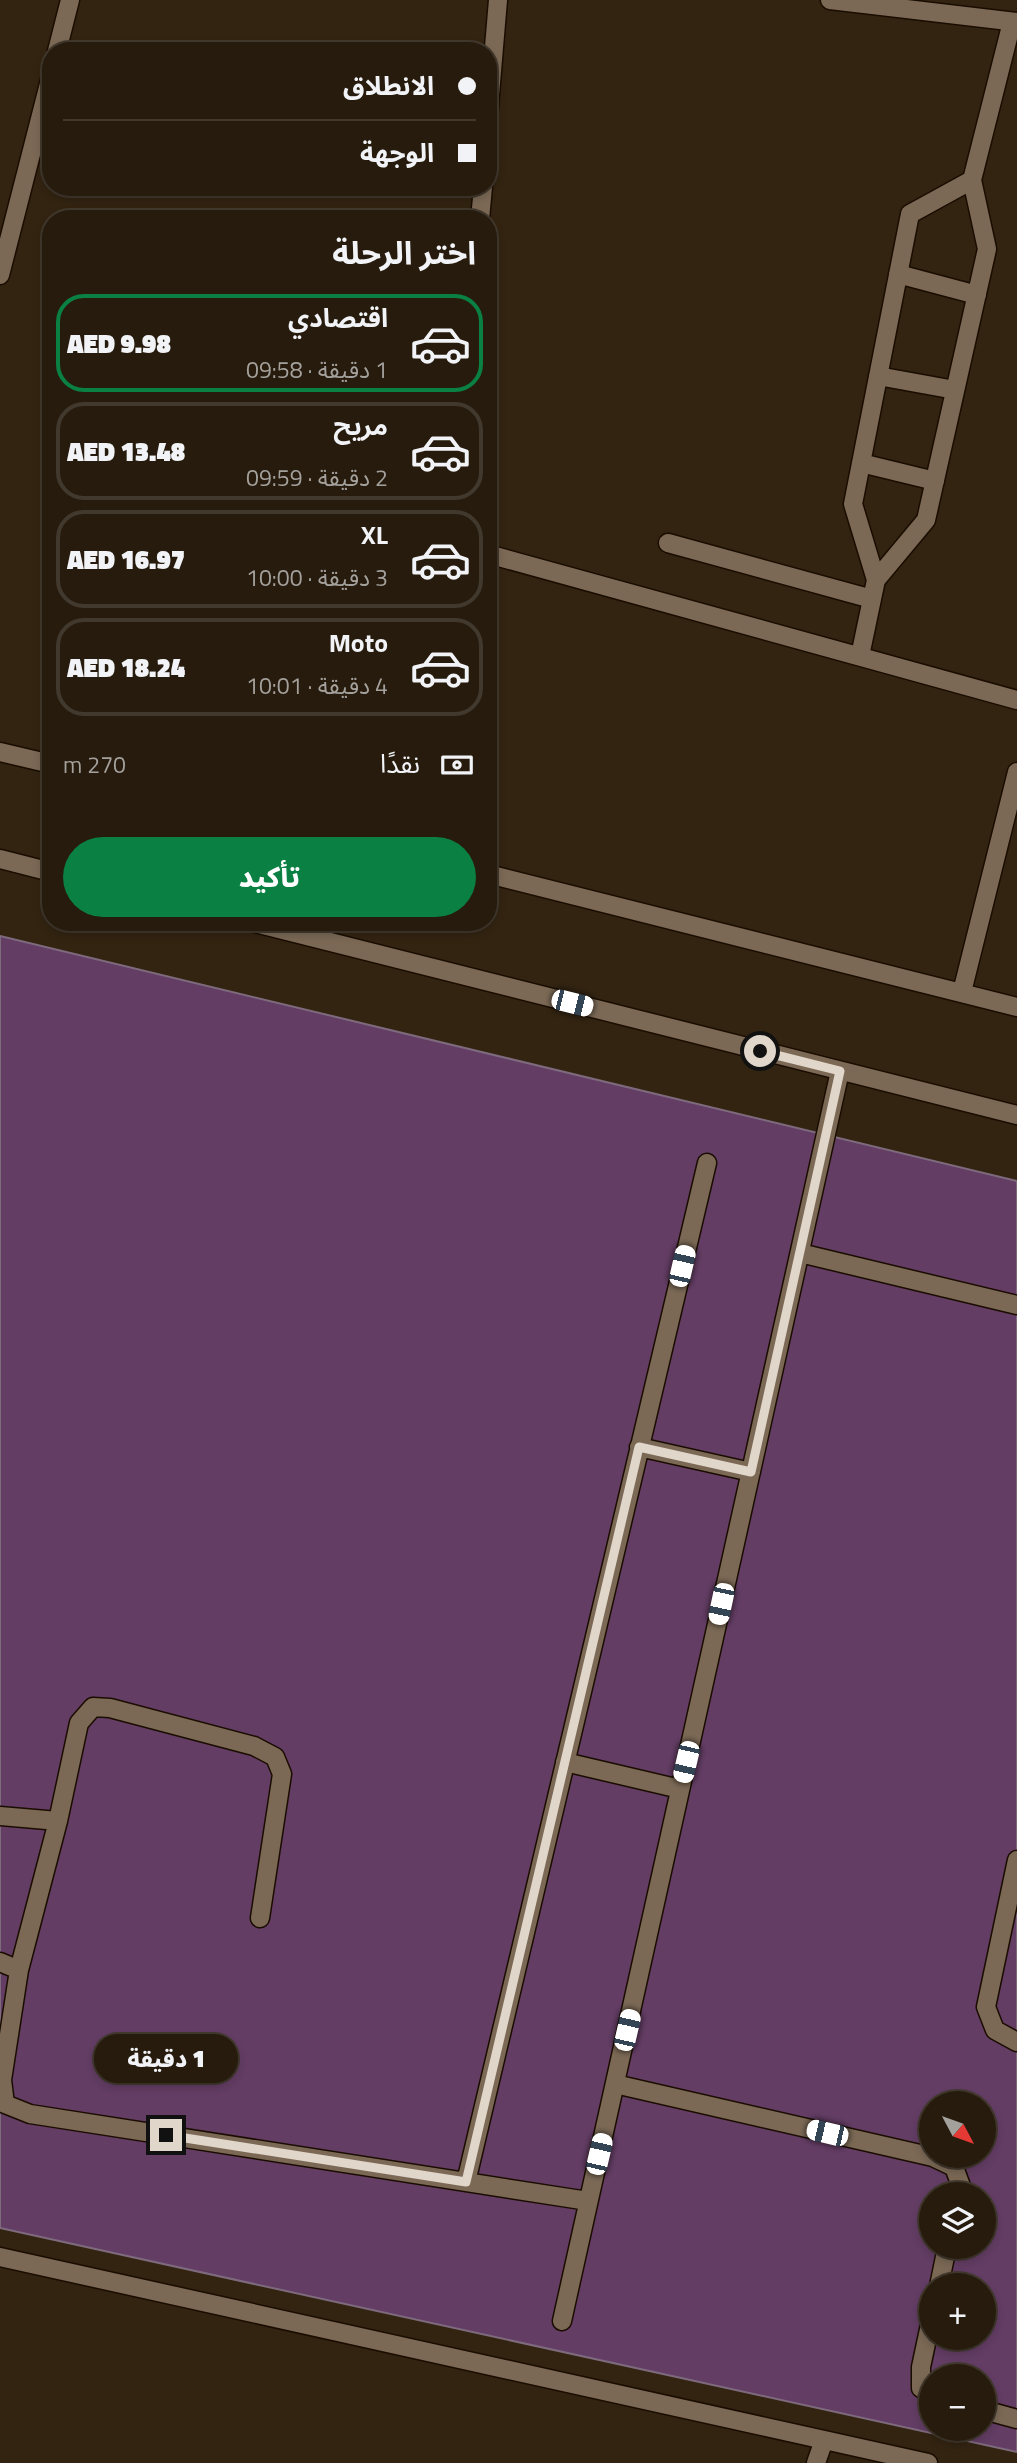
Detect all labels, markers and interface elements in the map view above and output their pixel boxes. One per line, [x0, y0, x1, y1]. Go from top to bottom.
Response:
text: الانطلاق [343, 66, 434, 105]
text: الوجهة [360, 133, 434, 172]
text: اختر الرحلة [332, 228, 476, 276]
text: اقتصادي [288, 298, 388, 337]
icon: car [409, 312, 472, 375]
text: AED 9.98 [67, 324, 171, 363]
text: 1 دقيقة · 09:58 [246, 352, 388, 387]
text: مريح [333, 406, 388, 445]
icon: car [409, 420, 472, 483]
text: AED 13.48 [67, 432, 185, 471]
text: 2 دقيقة · 09:59 [246, 460, 388, 495]
text: XL [361, 515, 388, 554]
icon: car [409, 528, 472, 591]
text: AED 16.97 [67, 540, 185, 579]
text: 3 دقيقة · 10:00 [246, 560, 388, 595]
text: Moto [329, 623, 388, 662]
icon: car [409, 636, 472, 699]
text: AED 18.24 [67, 648, 185, 687]
text: 4 دقيقة · 10:01 [246, 668, 388, 703]
text: نقدًا [380, 744, 420, 783]
icon: cash [438, 746, 476, 784]
text: 270 m [63, 747, 126, 782]
button: تأكيد [63, 837, 476, 917]
car [550, 988, 595, 1018]
route start [744, 1035, 776, 1067]
car [668, 1243, 697, 1289]
car [707, 1581, 736, 1627]
car [672, 1739, 701, 1785]
car [613, 2007, 642, 2053]
callout: 1 دقيقة [94, 2034, 238, 2082]
text: 1 دقيقة [127, 2041, 205, 2076]
north arrow [919, 2091, 996, 2168]
map controls [919, 2091, 996, 2441]
car [805, 2118, 850, 2148]
route end [150, 2119, 182, 2151]
car [585, 2131, 614, 2177]
button: layers [919, 2182, 996, 2259]
button: + [919, 2273, 996, 2350]
button: − [919, 2364, 996, 2441]

